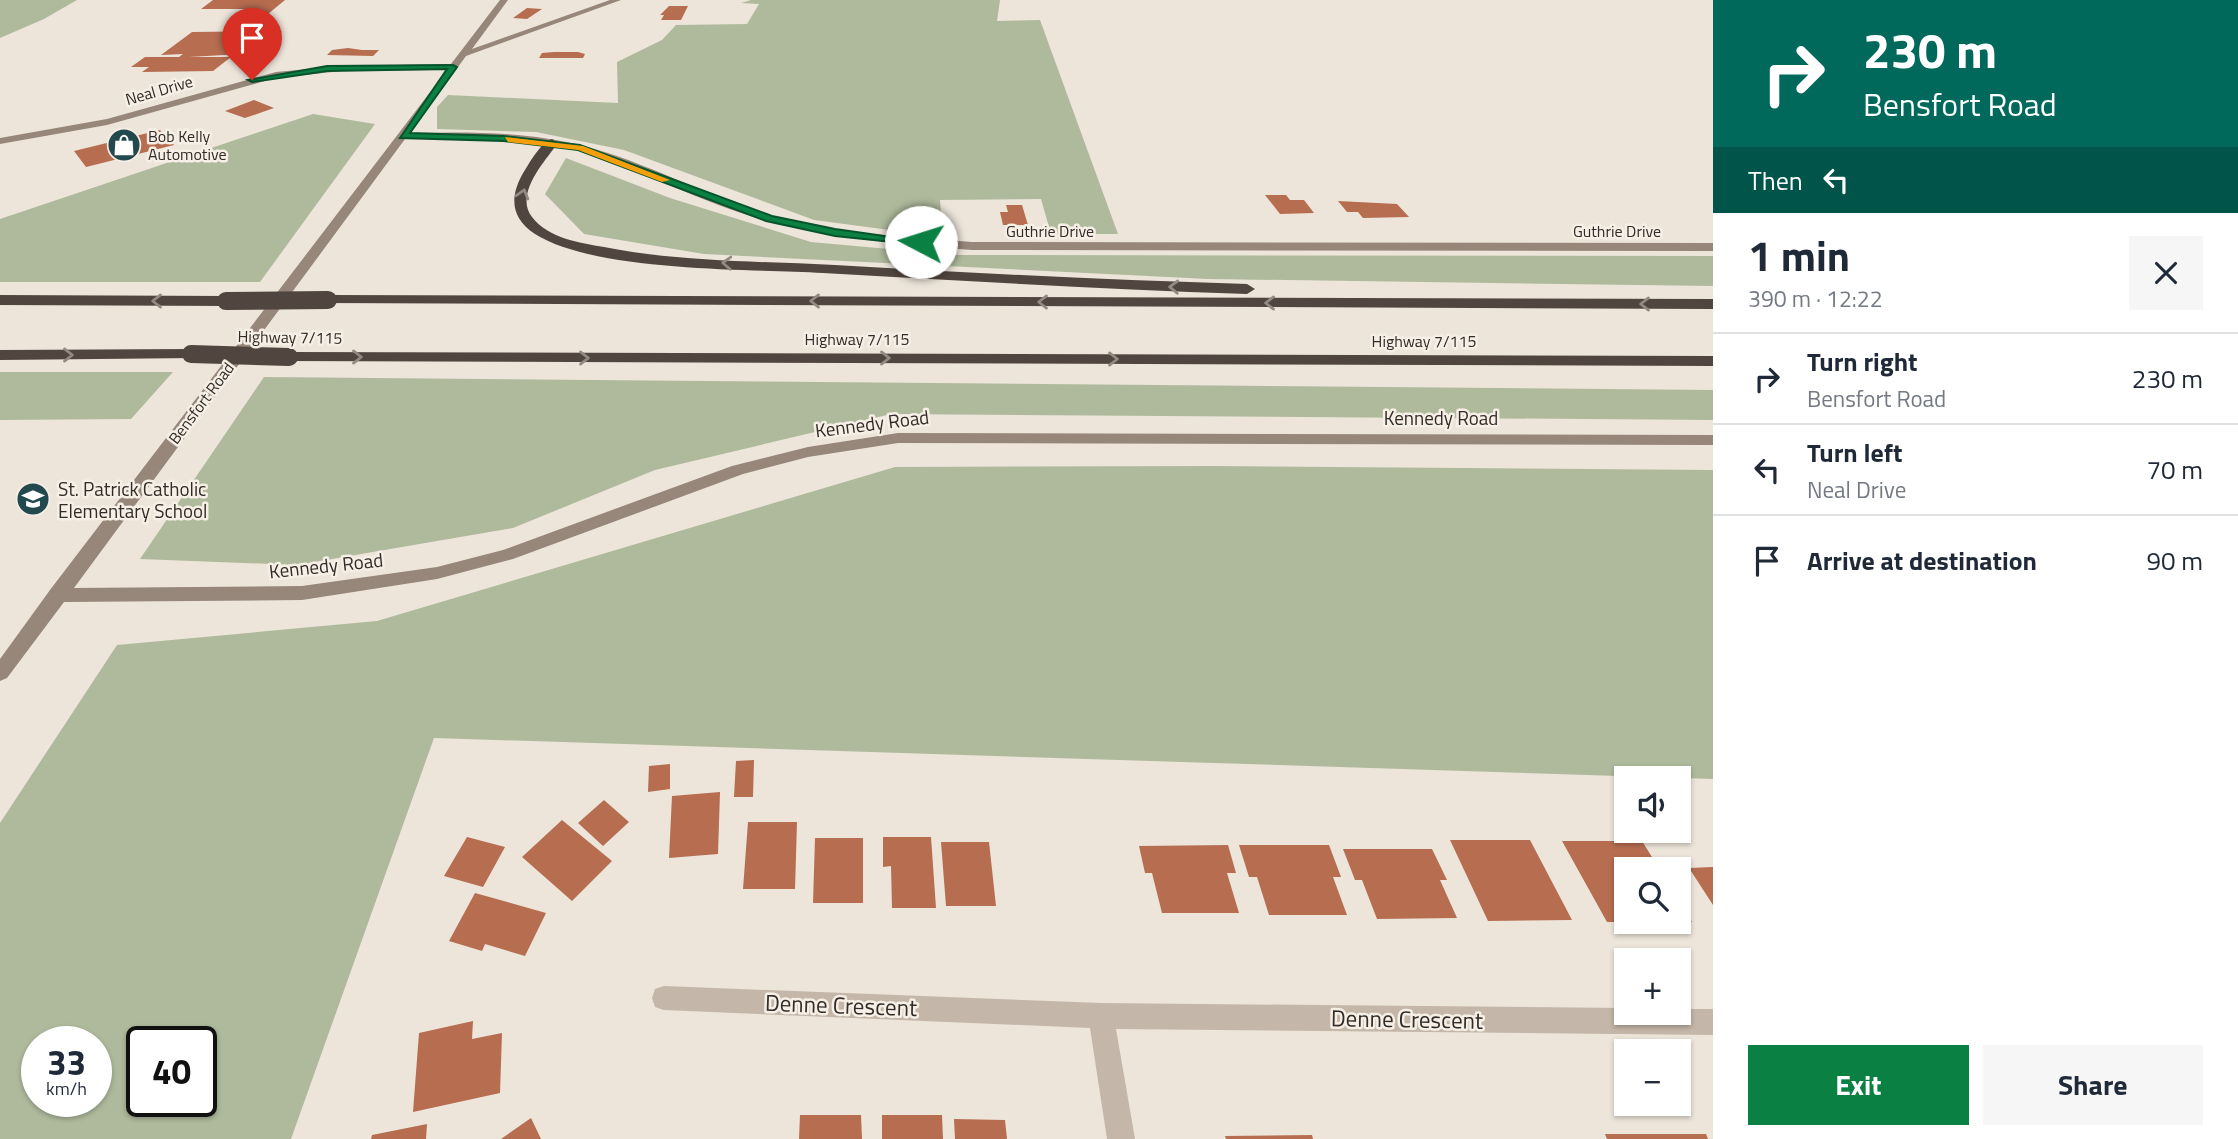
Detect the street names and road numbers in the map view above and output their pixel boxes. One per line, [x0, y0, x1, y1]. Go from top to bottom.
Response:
street label: Neal Drive [123, 69, 195, 111]
street label: Guthrie Drive [1006, 219, 1094, 243]
street label: Guthrie Drive [1573, 219, 1661, 243]
street label: Highway 7/115 [237, 324, 343, 350]
street label: Highway 7/115 [805, 327, 909, 351]
street label: Highway 7/115 [1372, 329, 1476, 353]
street label: Bensfort Road [162, 357, 240, 449]
street label: Kennedy Road [813, 402, 931, 444]
street label: Kennedy Road [1384, 403, 1498, 432]
street label: Kennedy Road [267, 545, 385, 585]
street label: Denne Crescent [764, 985, 918, 1025]
street label: Denne Crescent [1331, 1000, 1483, 1038]

